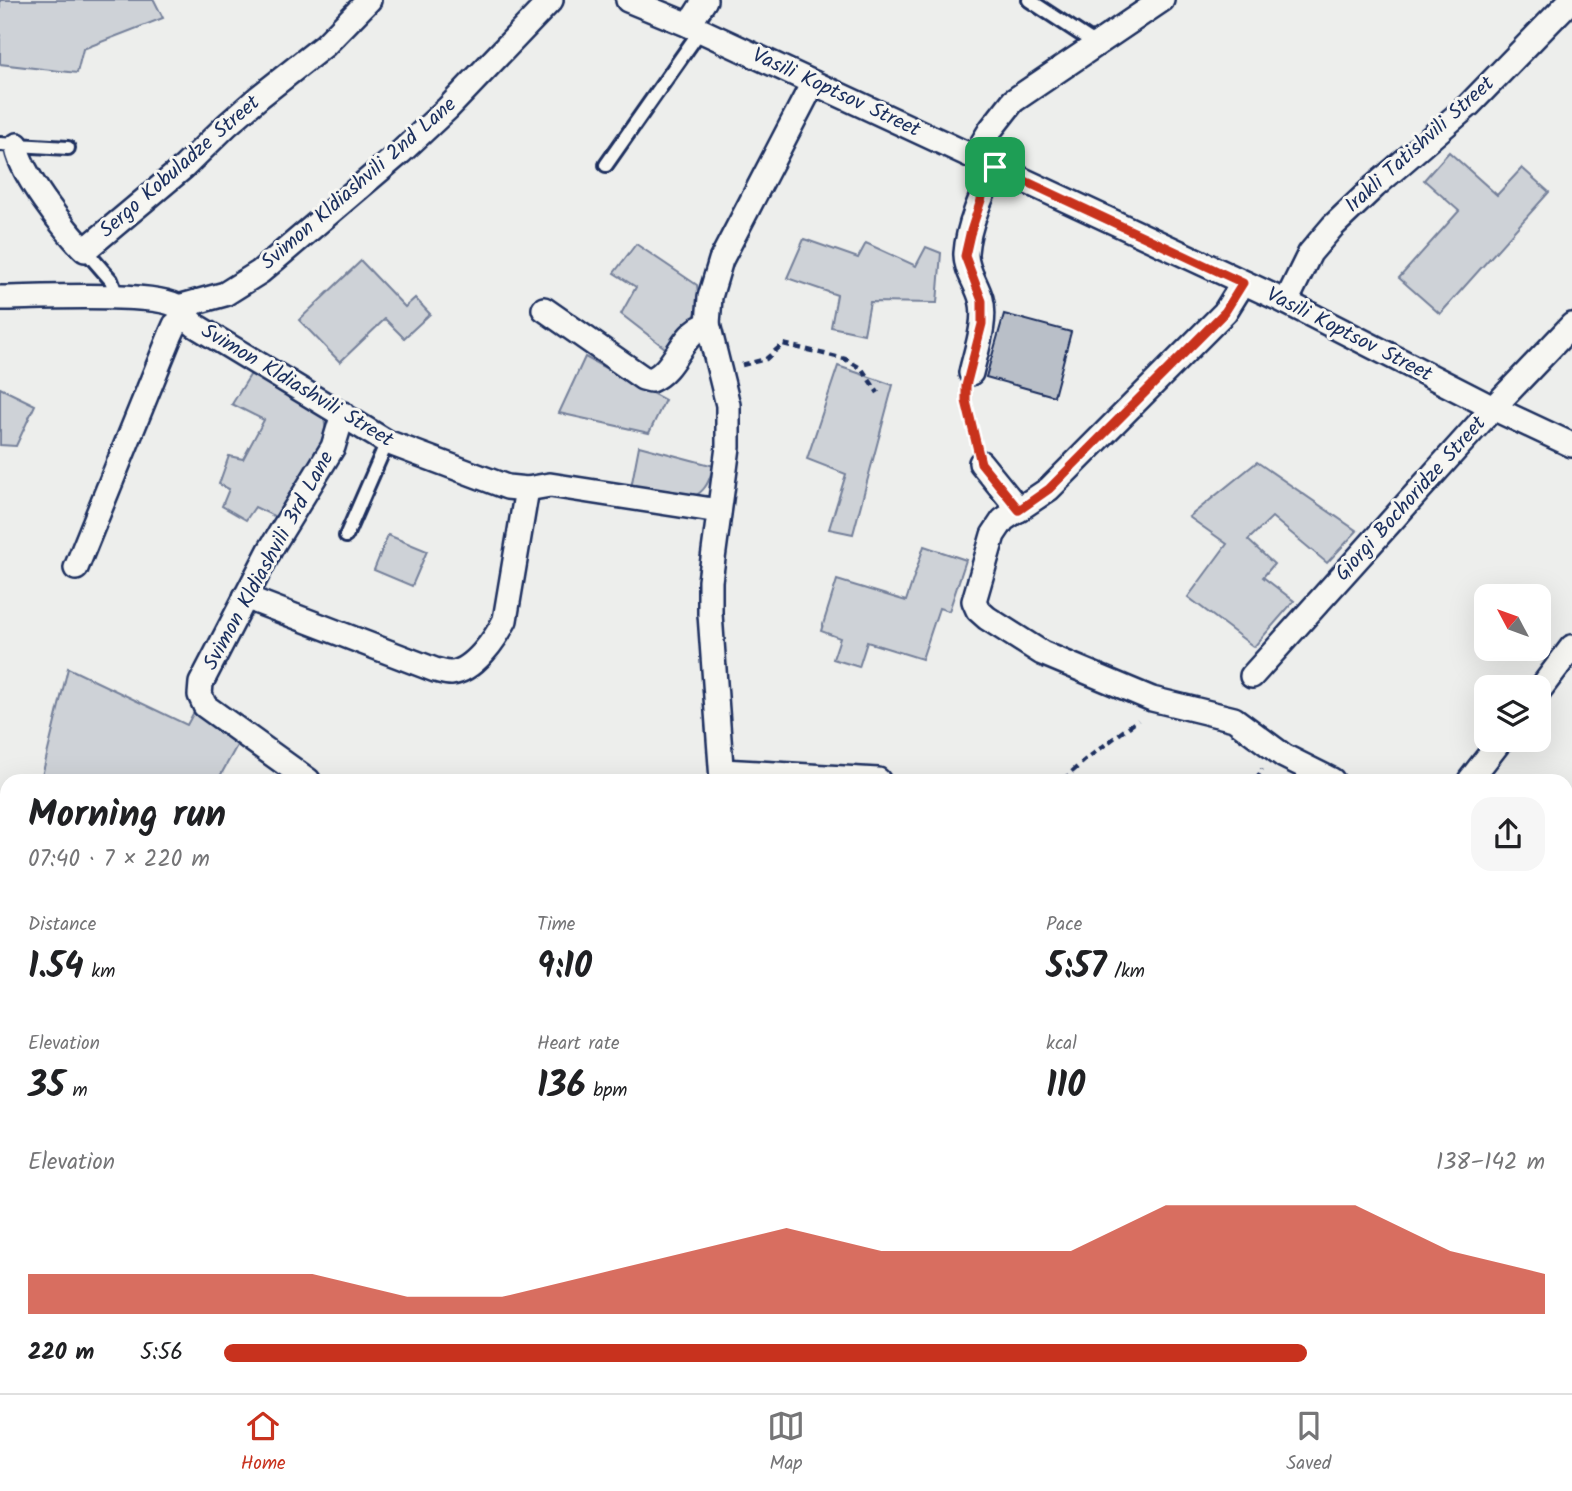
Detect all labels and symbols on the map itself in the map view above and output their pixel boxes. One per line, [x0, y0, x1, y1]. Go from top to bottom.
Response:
street label: Vasili Koptsov Street [746, 39, 927, 147]
street label: Irakli Tatishvili Street [1338, 68, 1503, 221]
street label: Sergo Kobuladze Street [92, 87, 269, 246]
street label: Svimon Kldiashvili 2nd Lane [254, 89, 465, 279]
pin [965, 137, 1025, 197]
street label: Vasili Koptsov Street [1260, 279, 1439, 392]
street label: Svimon Kldiashvili Street [194, 315, 400, 457]
street label: Giorgi Bochoridze Street [1327, 408, 1495, 589]
street label: Svimon Kldiashvili 3rd Lane [195, 445, 343, 677]
north arrow [1474, 584, 1550, 662]

